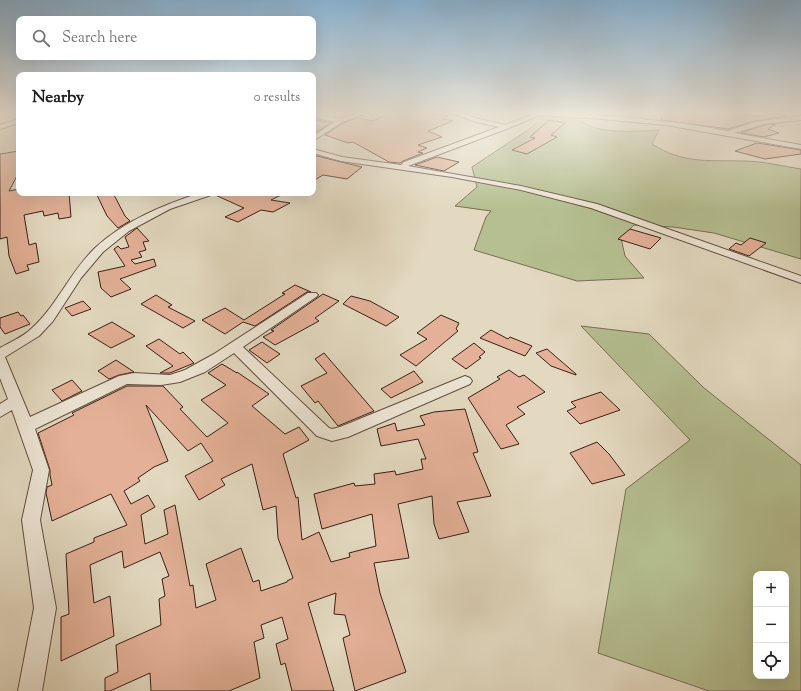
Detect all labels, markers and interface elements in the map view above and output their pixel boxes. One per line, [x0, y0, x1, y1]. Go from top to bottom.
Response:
search box [16, 16, 316, 60]
icon: search [30, 27, 52, 49]
text: Search here [62, 28, 137, 49]
text: Nearby [32, 86, 84, 110]
text: 0 results [254, 89, 300, 107]
map controls [753, 571, 789, 679]
button: + [753, 571, 789, 607]
button: − [753, 607, 789, 643]
button: locate [753, 643, 789, 679]

